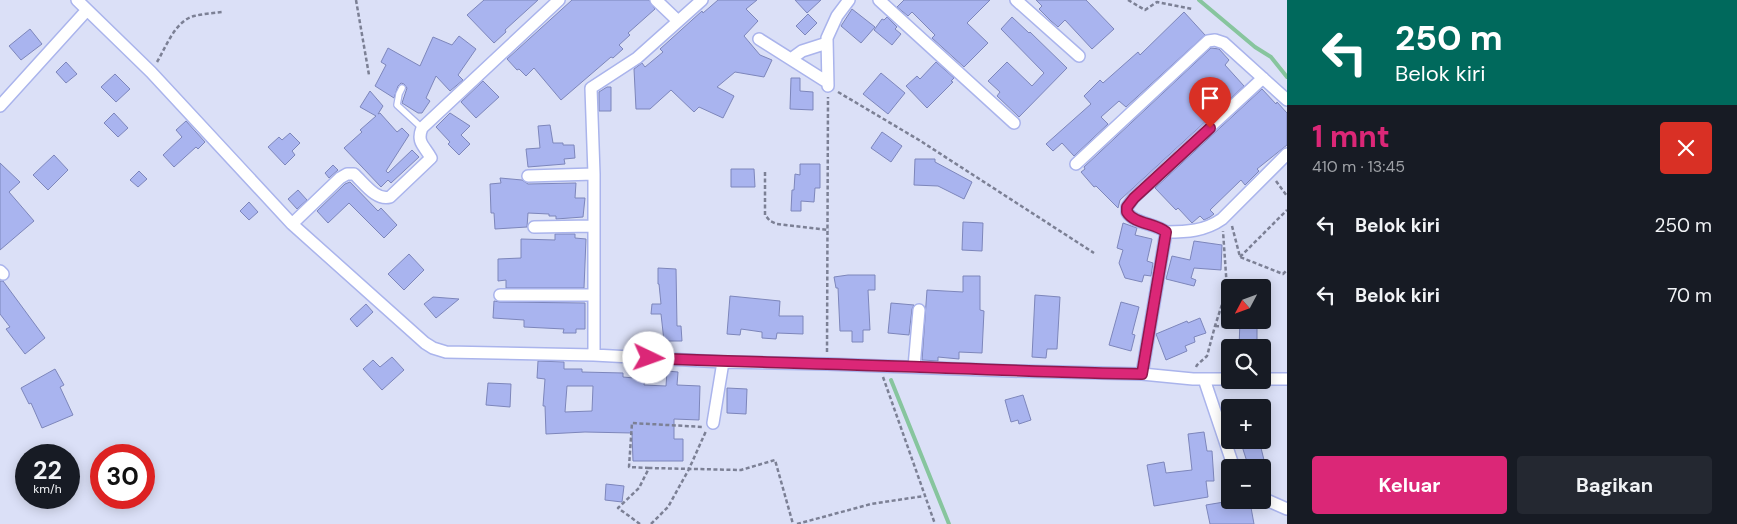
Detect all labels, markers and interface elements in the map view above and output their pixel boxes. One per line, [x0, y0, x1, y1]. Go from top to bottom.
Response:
text: 250 m [1395, 15, 1503, 61]
icon: left [1312, 20, 1377, 85]
text: Belok kiri [1395, 59, 1485, 88]
pin [1189, 77, 1231, 128]
icon: arrive [1196, 84, 1224, 112]
text: 1 mnt [1312, 117, 1390, 156]
button: close [1660, 122, 1712, 174]
text: 410 m · 13:45 [1312, 156, 1405, 177]
icon: left [1312, 211, 1340, 239]
text: Belok kiri [1355, 213, 1440, 238]
text: 250 m [1654, 213, 1712, 238]
north arrow [1221, 279, 1271, 329]
map controls [1221, 279, 1271, 509]
icon: left [1312, 281, 1340, 309]
text: Belok kiri [1355, 283, 1440, 308]
text: 70 m [1667, 283, 1712, 308]
position arrow [622, 331, 674, 383]
button: search [1221, 339, 1271, 389]
button: + [1221, 399, 1271, 449]
speed limit sign: 30 [90, 444, 155, 509]
text: 22 [33, 454, 62, 487]
button: Keluar [1312, 456, 1507, 514]
button: Bagikan [1517, 456, 1712, 514]
button: − [1221, 459, 1271, 509]
text: km/h [33, 481, 62, 497]

